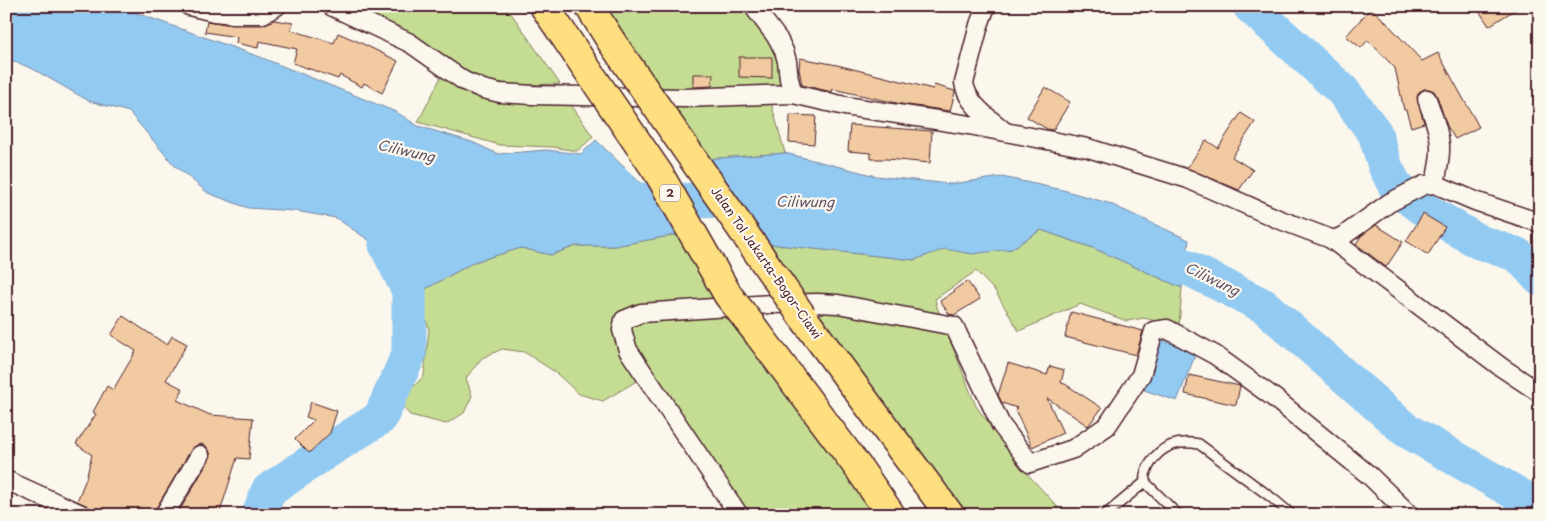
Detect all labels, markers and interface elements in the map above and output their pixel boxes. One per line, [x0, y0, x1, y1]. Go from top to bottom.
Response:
water label: Ciliwung [375, 134, 438, 168]
street label: Jalan Tol Jakarta–Bogor–Ciawi [707, 183, 826, 342]
road number: 2 [660, 184, 680, 202]
water label: Ciliwung [776, 190, 835, 213]
water label: Ciliwung [1181, 256, 1244, 301]

